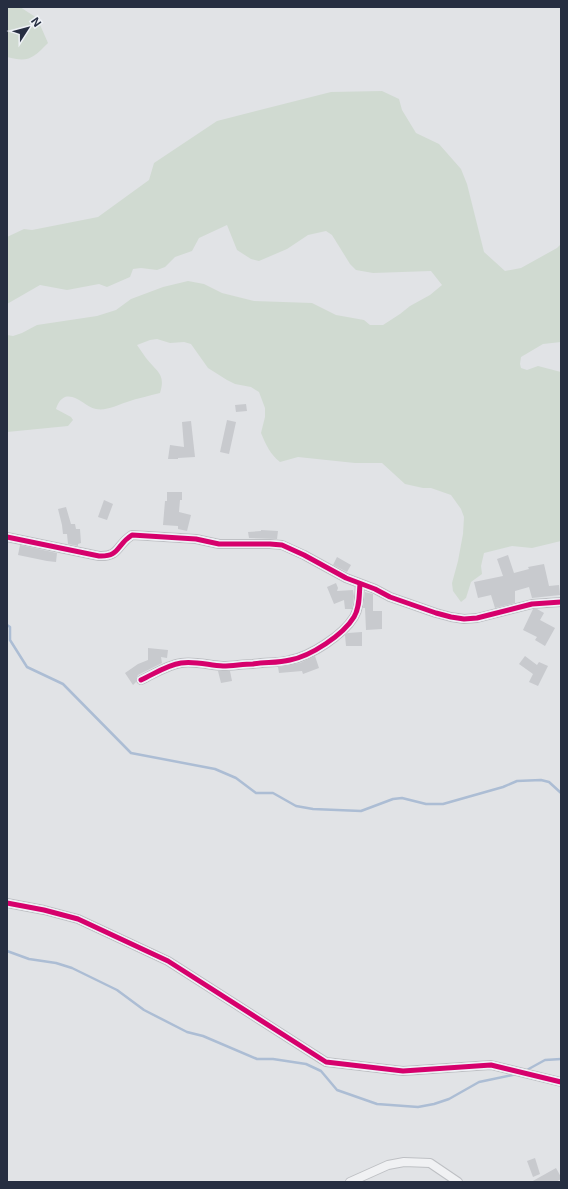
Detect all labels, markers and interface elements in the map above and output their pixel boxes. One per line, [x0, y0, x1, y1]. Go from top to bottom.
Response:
north arrow [8, 8, 48, 48]
text: N [28, 15, 44, 30]

